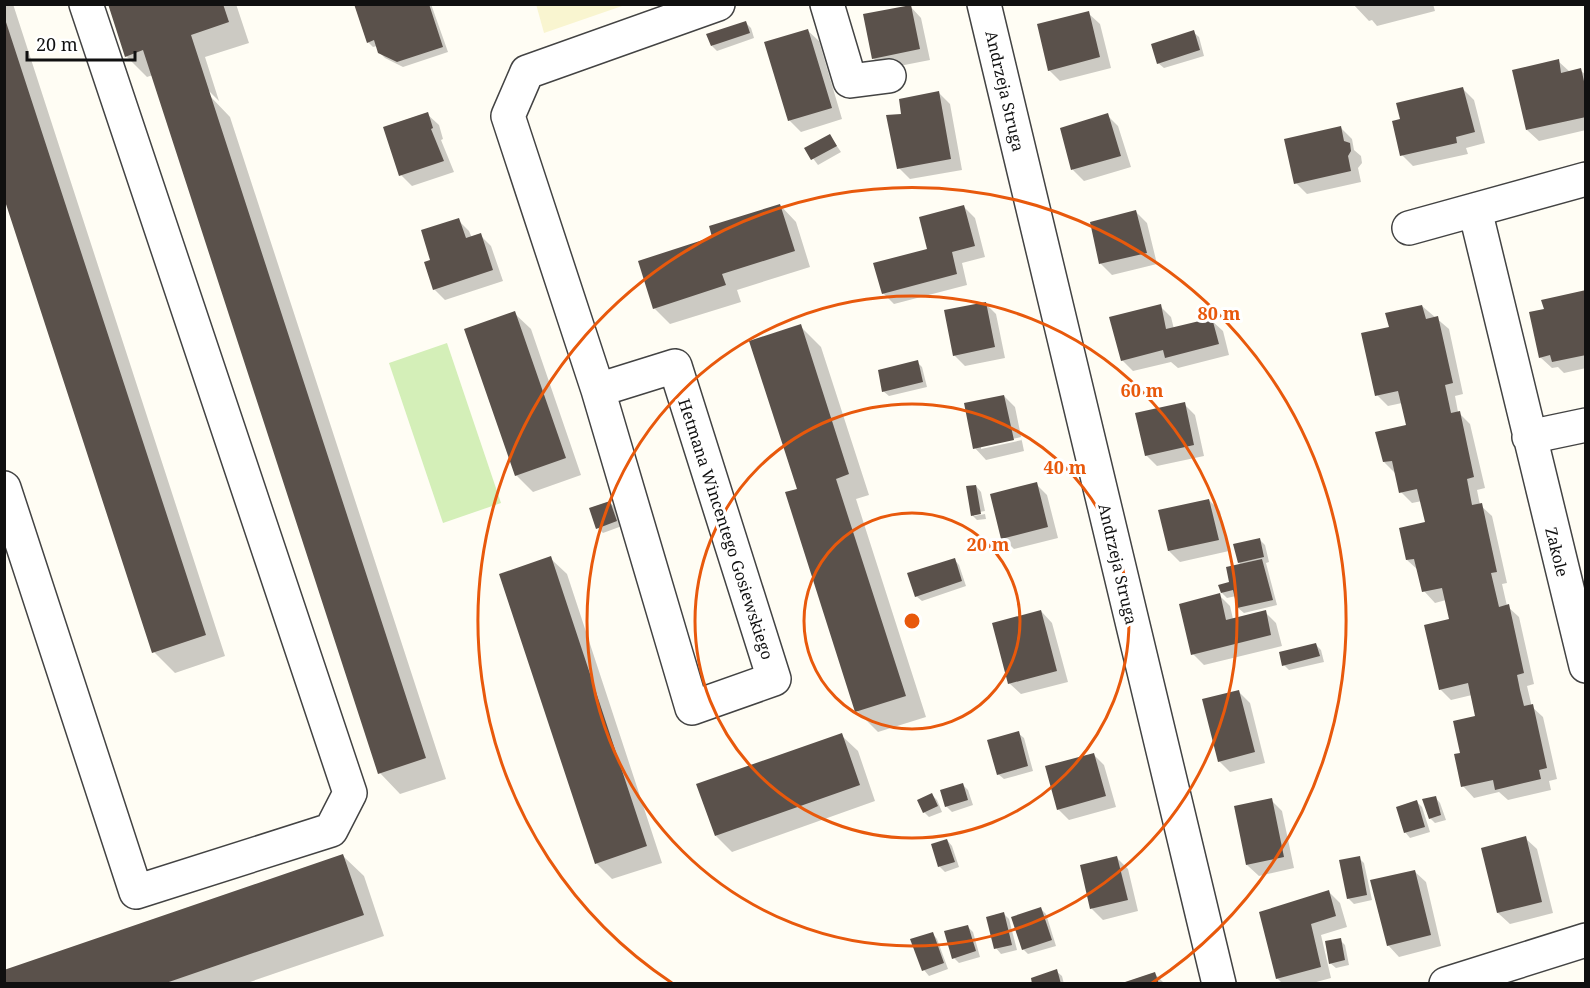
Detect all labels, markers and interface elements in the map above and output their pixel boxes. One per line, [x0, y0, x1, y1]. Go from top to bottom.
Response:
scale bar [27, 24, 135, 62]
street label: Andrzeja Struga [980, 28, 1030, 154]
text: 20 m [36, 32, 78, 56]
text: 80 m [1198, 301, 1241, 325]
text: 60 m [1121, 378, 1164, 402]
street label: Hetmana Wincentego Gosiewskiego [673, 396, 779, 662]
text: 40 m [1044, 455, 1087, 479]
street label: Andrzeja Struga [1093, 501, 1143, 627]
street label: Zakole [1540, 525, 1574, 579]
text: 20 m [967, 532, 1010, 556]
centre of rings [902, 611, 922, 631]

